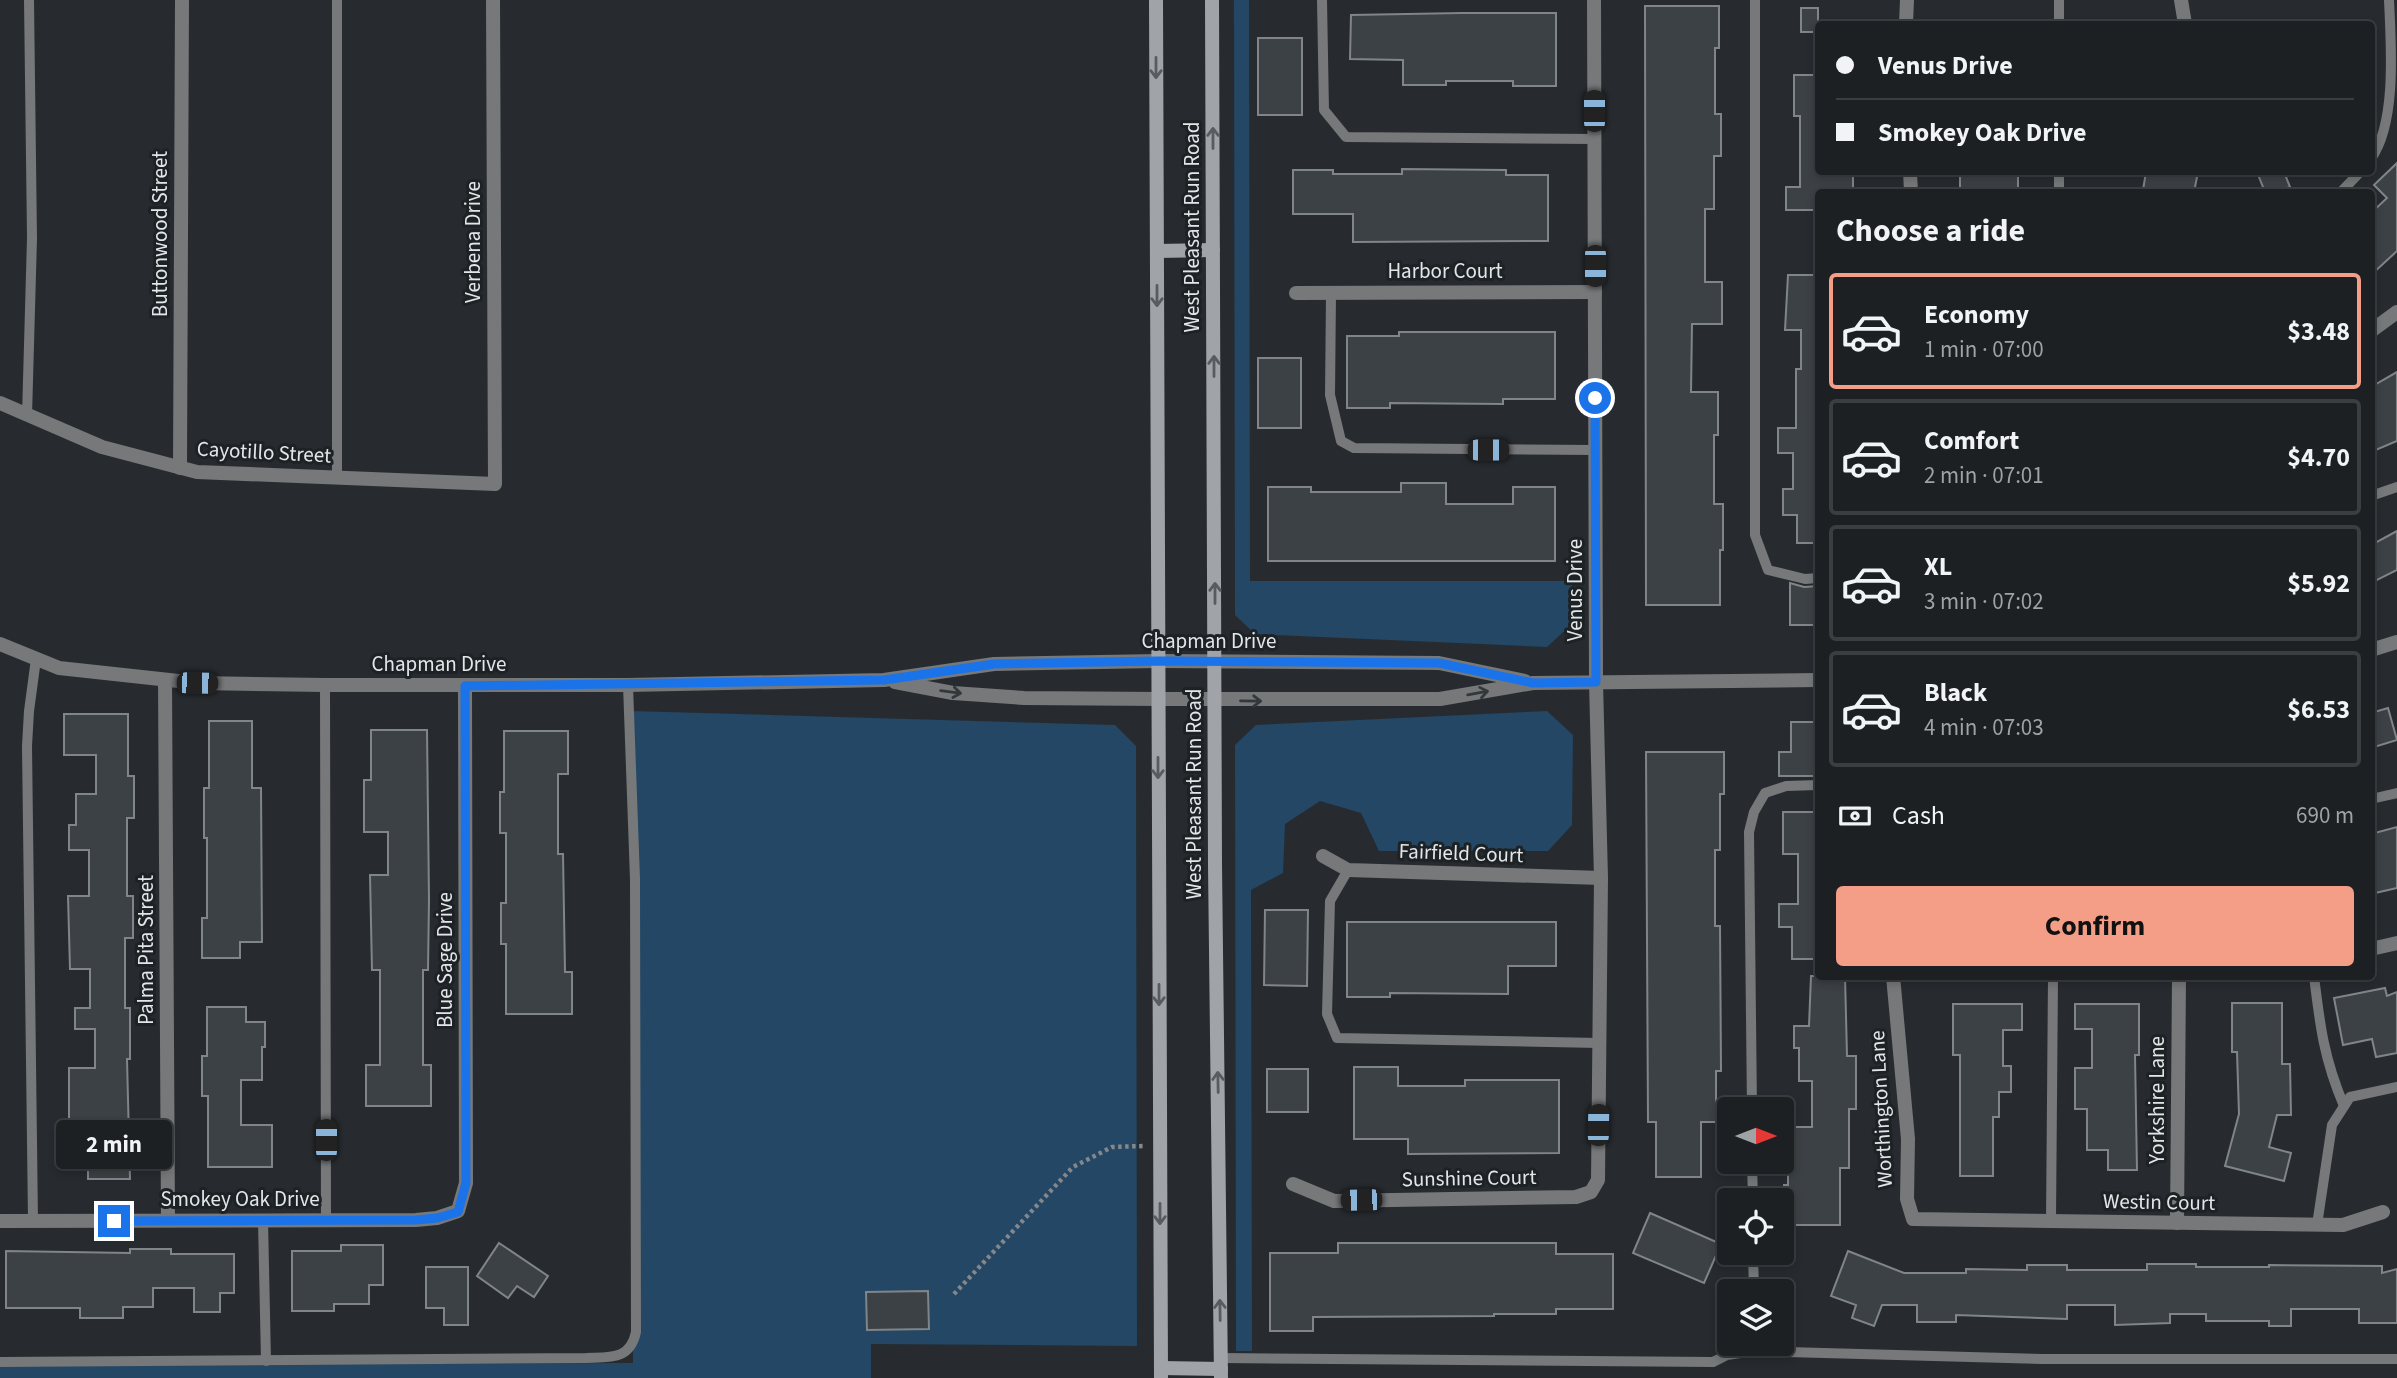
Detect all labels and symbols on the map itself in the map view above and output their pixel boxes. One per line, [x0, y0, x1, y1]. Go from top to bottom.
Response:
one-way arrow [1149, 56, 1163, 79]
car [1584, 90, 1605, 132]
street label: West Pleasant Run Road [1177, 122, 1207, 332]
one-way arrow [1206, 127, 1220, 150]
street label: Buttonwood Street [145, 151, 175, 317]
street label: Verbena Drive [458, 181, 488, 303]
car [1585, 245, 1606, 287]
street label: Harbor Court [1387, 256, 1503, 286]
one-way arrow [1150, 284, 1164, 307]
one-way arrow [1207, 354, 1221, 377]
route start [1579, 382, 1611, 414]
street label: Cayotillo Street [196, 434, 332, 470]
car [1468, 440, 1510, 461]
street label: Venus Drive [1560, 539, 1590, 641]
one-way arrow [1208, 582, 1222, 605]
street label: Chapman Drive [1142, 626, 1276, 656]
street label: Chapman Drive [372, 649, 506, 679]
car [176, 672, 219, 694]
one-way arrow [939, 686, 962, 699]
one-way arrow [1466, 686, 1489, 699]
street label: West Pleasant Run Road [1179, 689, 1209, 899]
one-way arrow [1239, 694, 1262, 708]
one-way arrow [1151, 756, 1165, 779]
street label: Fairfield Court [1398, 836, 1524, 870]
street label: Palma Pita Street [131, 875, 161, 1025]
street label: Blue Sage Drive [430, 892, 460, 1028]
one-way arrow [1152, 983, 1166, 1006]
street label: Worthington Lane [1862, 1030, 1900, 1188]
street label: Yorkshire Lane [2142, 1036, 2172, 1165]
one-way arrow [1211, 1071, 1225, 1094]
north arrow [1717, 1097, 1794, 1174]
car [1588, 1104, 1609, 1146]
car [316, 1119, 337, 1161]
callout: 2 min [56, 1120, 172, 1168]
street label: Sunshine Court [1401, 1162, 1537, 1194]
street label: Smokey Oak Drive [160, 1184, 320, 1214]
street label: Westin Court [2103, 1186, 2215, 1218]
car [1340, 1189, 1383, 1211]
one-way arrow [1153, 1202, 1167, 1225]
route end [98, 1205, 130, 1237]
one-way arrow [1213, 1299, 1227, 1322]

